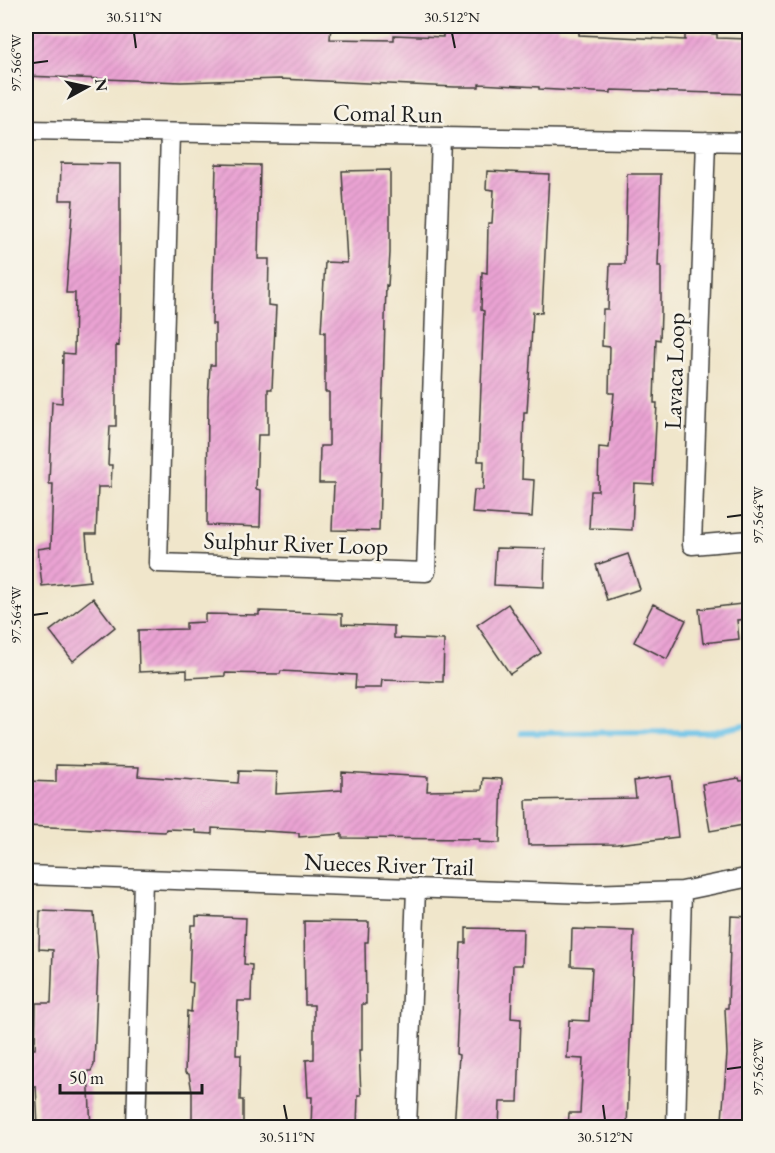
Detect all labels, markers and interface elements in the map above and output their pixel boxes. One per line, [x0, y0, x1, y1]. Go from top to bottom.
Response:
text: 30.511°N [106, 7, 162, 26]
text: 30.512°N [424, 7, 480, 26]
text: 97.566°W [6, 34, 25, 92]
north arrow [57, 57, 117, 117]
text: N [90, 77, 113, 93]
street label: Comal Run [333, 97, 444, 129]
street label: Lavaca Loop [656, 312, 692, 430]
text: 97.564°W [748, 486, 767, 544]
street label: Sulphur River Loop [203, 524, 389, 562]
text: 97.564°W [6, 586, 25, 644]
street label: Nueces River Trail [304, 846, 475, 882]
text: 97.562°W [748, 1038, 767, 1096]
scale bar [60, 1057, 202, 1095]
text: 50 m [69, 1066, 104, 1089]
text: 30.511°N [259, 1127, 315, 1146]
text: 30.512°N [577, 1127, 633, 1146]

